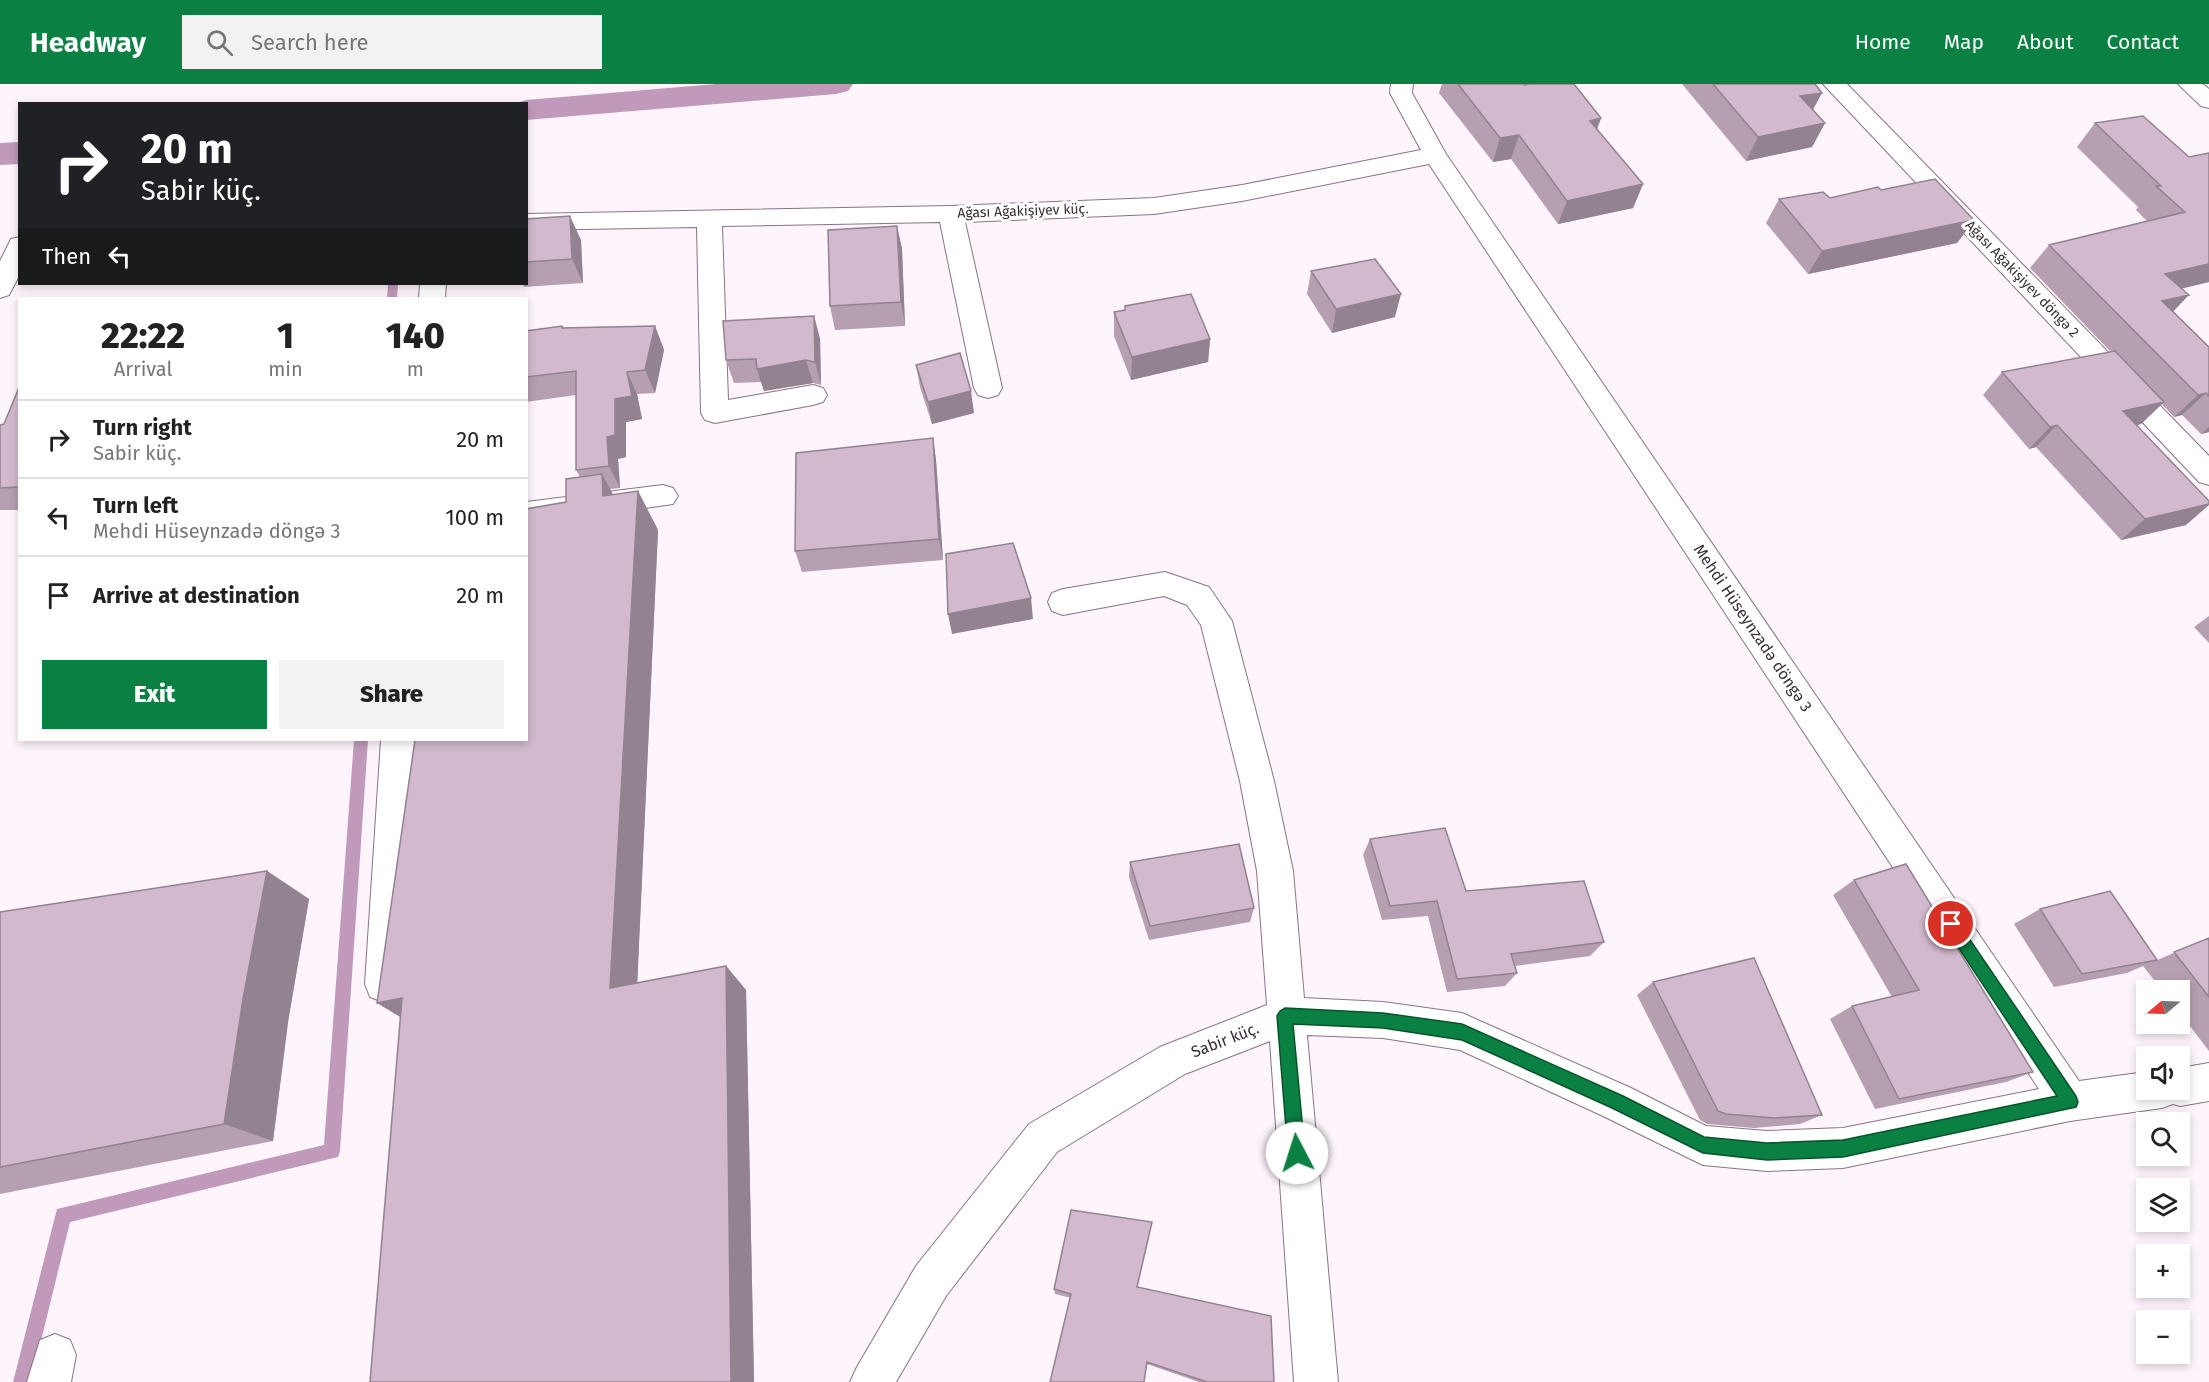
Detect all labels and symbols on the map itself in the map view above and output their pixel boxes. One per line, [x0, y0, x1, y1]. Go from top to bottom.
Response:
street label: Ağası Ağakişiyev küç. [957, 200, 1089, 222]
street label: Ağası Ağakişiyev döngə 2 [1962, 217, 2082, 341]
street label: Mehdi Hüseynzadə döngə 3 [1690, 541, 1816, 715]
pin [1925, 898, 1976, 949]
north arrow [2136, 980, 2190, 1034]
street label: Sabir küç. [1188, 1018, 1262, 1063]
position arrow [1265, 1121, 1329, 1185]

